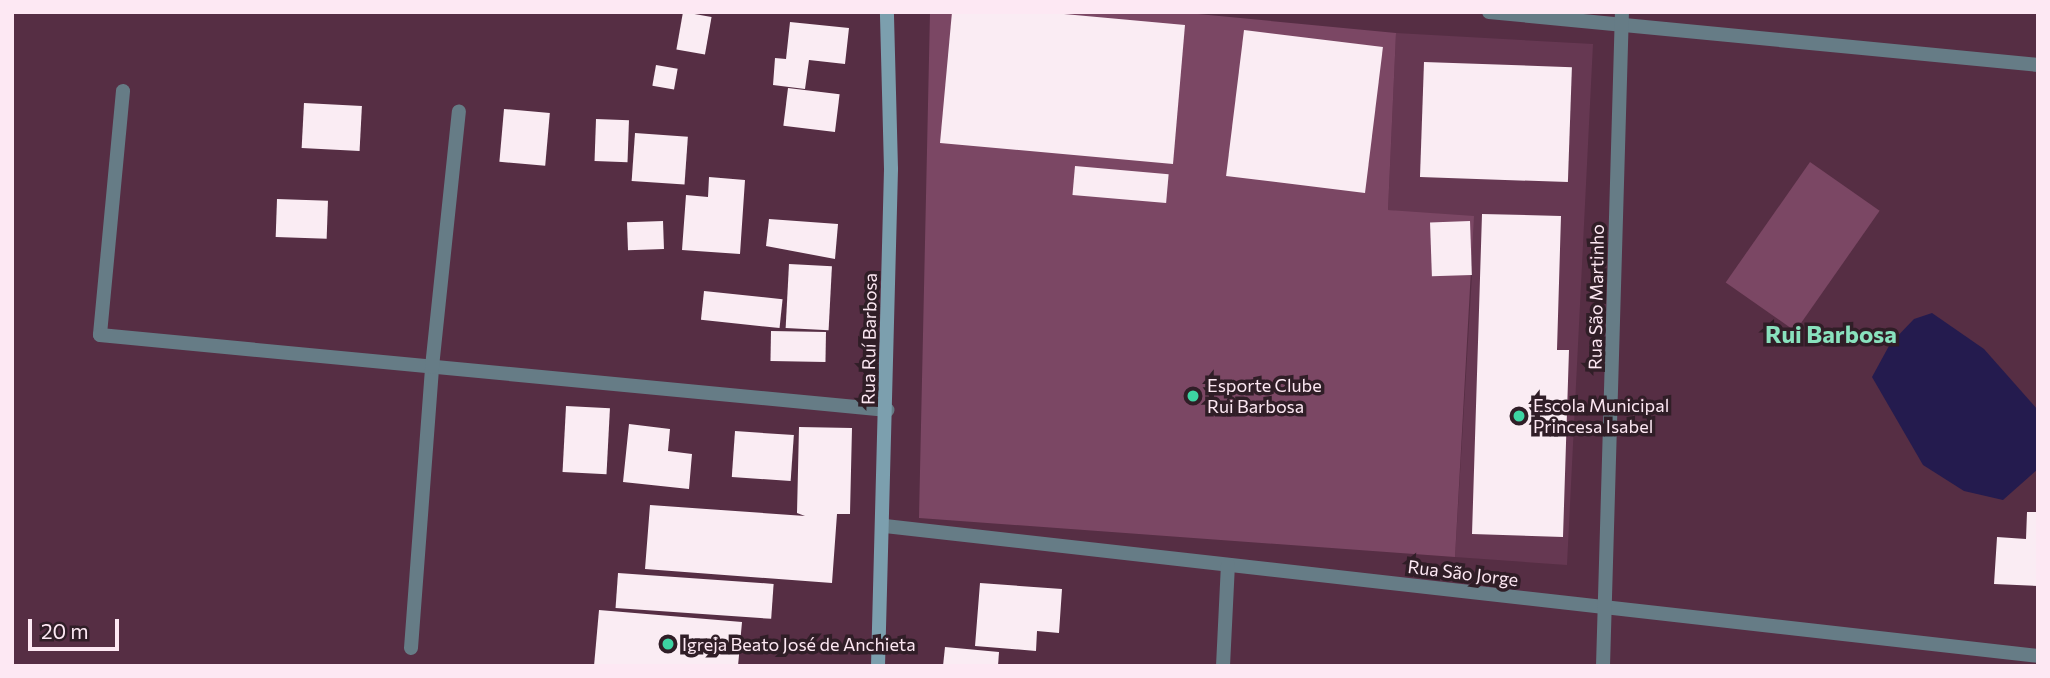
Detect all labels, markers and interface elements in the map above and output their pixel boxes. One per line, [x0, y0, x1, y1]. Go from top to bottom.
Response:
street label: Rua São Martinho [1584, 224, 1608, 370]
street label: Rua Ruí Barbosa [857, 273, 881, 405]
district label: Rui Barbosa [1765, 320, 1897, 348]
place label: Esporte Clube Rui Barbosa [1207, 375, 1322, 418]
marker: Esporte Clube Rui Barbosa [1185, 388, 1201, 404]
place label: Escola Municipal Princesa Isabel [1533, 395, 1669, 438]
marker: Escola Municipal Princesa Isabel [1511, 408, 1527, 424]
street label: Rua São Jorge [1406, 556, 1520, 590]
scale bar [32, 604, 122, 648]
text: 20 m [41, 618, 89, 643]
place label: Igreja Beato José de Anchieta [682, 633, 916, 655]
marker: Igreja Beato José de Anchieta [660, 636, 676, 652]

